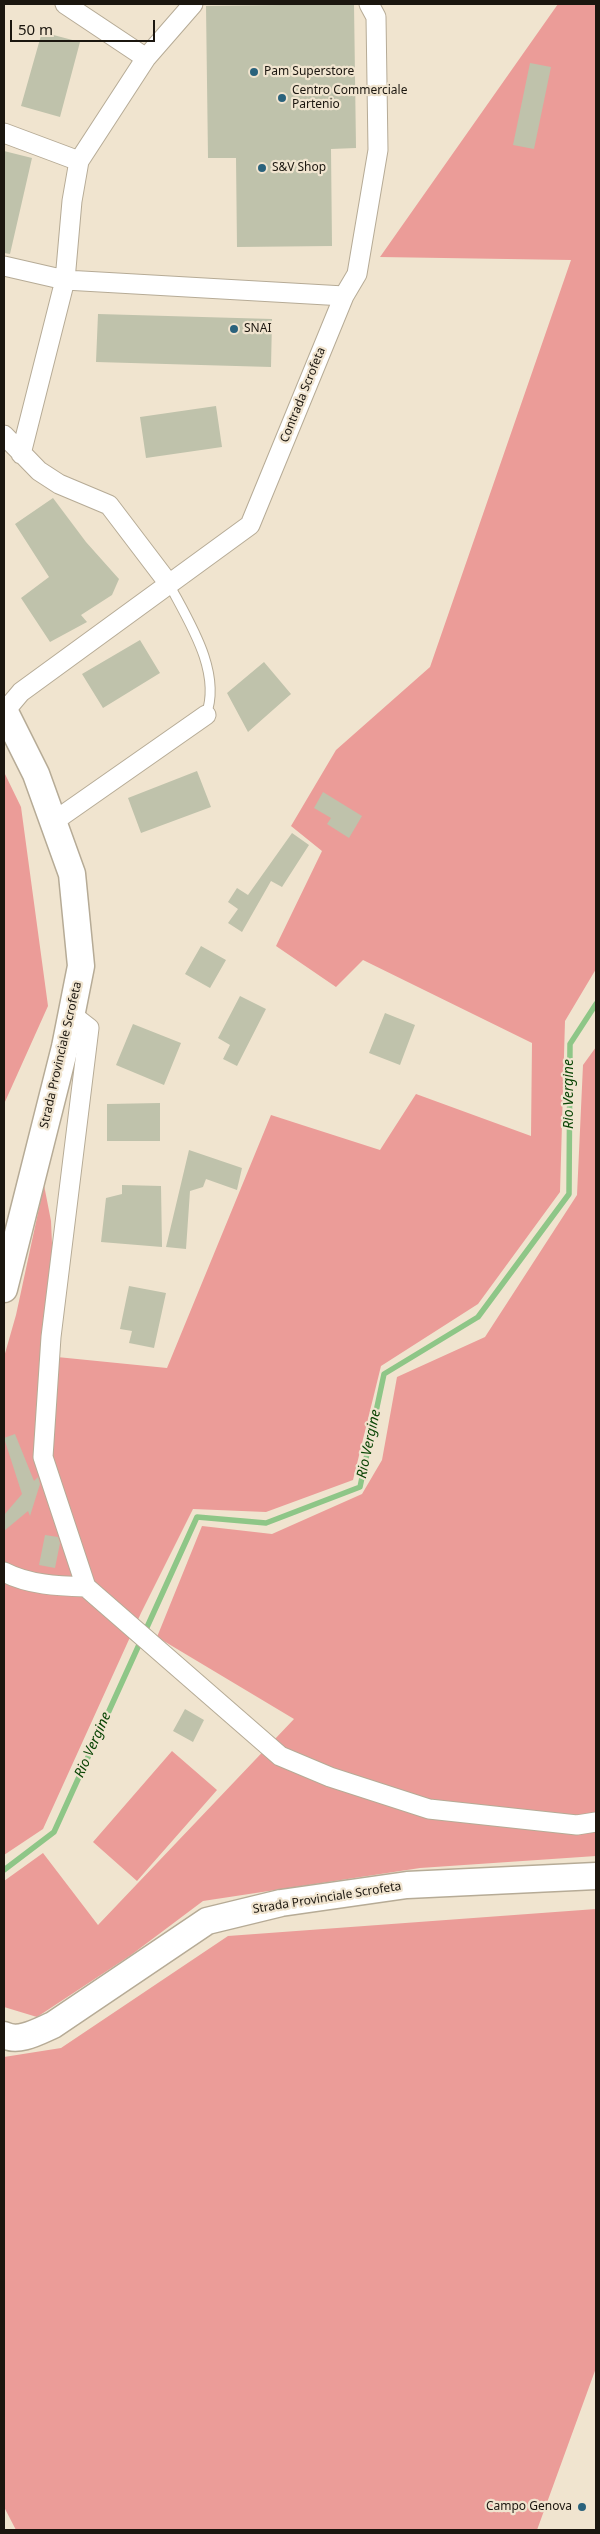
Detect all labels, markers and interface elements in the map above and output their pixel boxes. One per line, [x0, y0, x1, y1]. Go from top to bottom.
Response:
scale bar [12, 10, 158, 42]
text: 50 m [18, 19, 53, 39]
place label: Pam Superstore [264, 65, 354, 79]
marker: Pam Superstore [248, 66, 260, 78]
place label: Centro Commerciale Partenio [292, 84, 407, 112]
marker: Centro Commerciale Partenio [276, 92, 288, 104]
place label: S&V Shop [272, 161, 326, 175]
marker: S&V Shop [256, 162, 268, 174]
place label: SNAI [244, 322, 271, 336]
marker: SNAI [228, 323, 240, 335]
street label: Contrada Scrofeta [277, 345, 329, 445]
street label: Strada Provinciale Scrofeta [37, 980, 85, 1130]
water label: Rio Vergine [561, 1059, 577, 1129]
water label: Rio Vergine [354, 1408, 384, 1480]
water label: Rio Vergine [71, 1710, 115, 1780]
street label: Strada Provinciale Scrofeta [252, 1879, 402, 1917]
place label: Campo Genova [486, 2500, 572, 2514]
marker: Campo Genova [576, 2501, 588, 2513]

